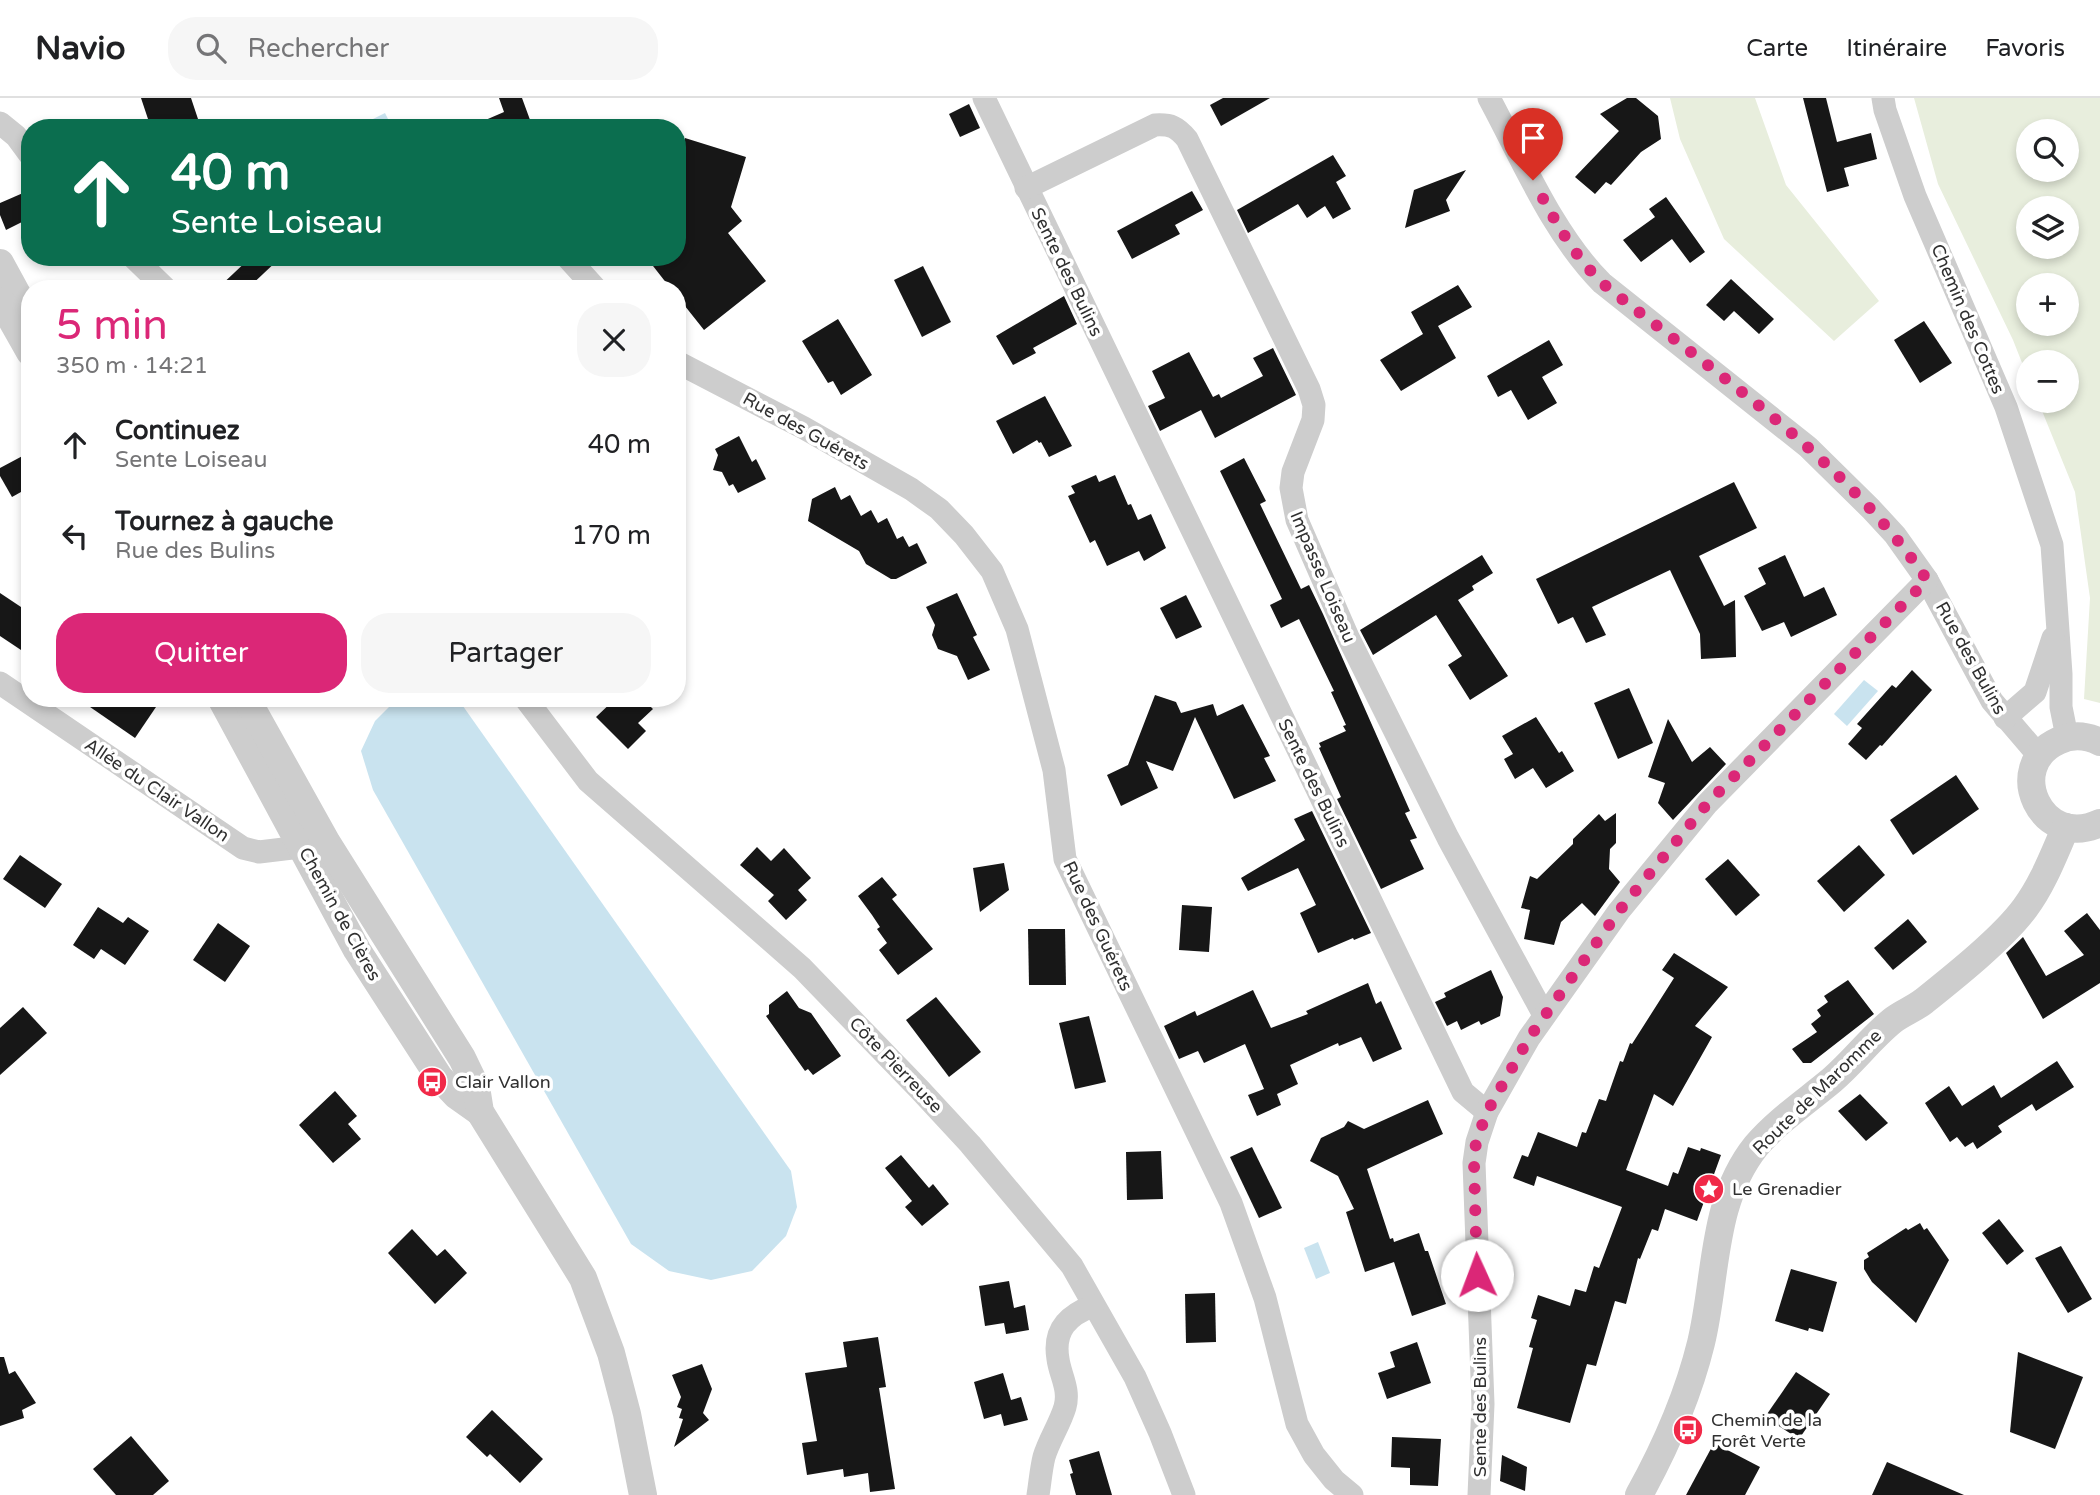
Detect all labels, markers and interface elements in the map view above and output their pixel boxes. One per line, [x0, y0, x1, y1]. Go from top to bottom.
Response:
search box [168, 17, 658, 80]
text: Navio [35, 29, 126, 68]
icon: search [192, 29, 230, 67]
text: Rechercher [248, 33, 389, 64]
text: Carte [1746, 34, 1808, 63]
text: Itinéraire [1846, 34, 1947, 63]
text: Favoris [1985, 34, 2065, 63]
pin [1503, 108, 1563, 180]
icon: arrive [1514, 119, 1552, 157]
map controls [2016, 119, 2079, 413]
button: search [2016, 119, 2079, 182]
text: 40 m [171, 144, 290, 203]
icon: ahead [56, 147, 147, 238]
button: layers [2016, 196, 2079, 259]
text: Sente Loiseau [171, 204, 383, 242]
street label: Sente des Bulins [1026, 204, 1108, 340]
street label: Chemin des Cottes [1926, 241, 2010, 397]
button: + [2016, 273, 2079, 336]
text: 5 min [56, 300, 168, 351]
button: close [577, 303, 651, 377]
button: − [2016, 350, 2079, 413]
text: 350 m · 14:21 [56, 352, 208, 380]
street label: Rue des Guérets [739, 387, 873, 475]
text: Continuez [115, 415, 240, 446]
icon: ahead [56, 426, 94, 464]
text: 40 m [588, 429, 651, 460]
text: Sente Loiseau [115, 446, 267, 474]
text: Tournez à gauche [115, 506, 334, 537]
street label: Impasse Loiseau [1285, 508, 1361, 646]
icon: left [56, 517, 94, 555]
text: 170 m [571, 520, 651, 551]
text: Rue des Bulins [115, 537, 275, 565]
street label: Rue des Bulins [1931, 598, 2011, 718]
button: Quitter [56, 613, 347, 693]
button: Partager [361, 613, 651, 693]
street label: Sente des Bulins [1273, 715, 1355, 851]
street label: Allée du Clair Vallon [80, 733, 234, 847]
street label: Chemin de Clères [294, 843, 386, 985]
street label: Rue des Guérets [1058, 858, 1138, 994]
street label: Côte Pierreuse [845, 1012, 947, 1118]
street label: Route de Maromme [1748, 1025, 1886, 1159]
bus stop icon: Clair Vallon [415, 1065, 449, 1099]
place label: Clair Vallon [455, 1071, 551, 1093]
place icon: Le Grenadier [1692, 1172, 1726, 1206]
place label: Le Grenadier [1732, 1178, 1842, 1200]
position arrow [1440, 1238, 1514, 1312]
street label: Sente des Bulins [1469, 1337, 1491, 1477]
place label: Chemin de la Forêt Verte [1711, 1409, 1822, 1452]
bus stop icon: Chemin de la Forêt Verte [1671, 1413, 1705, 1447]

